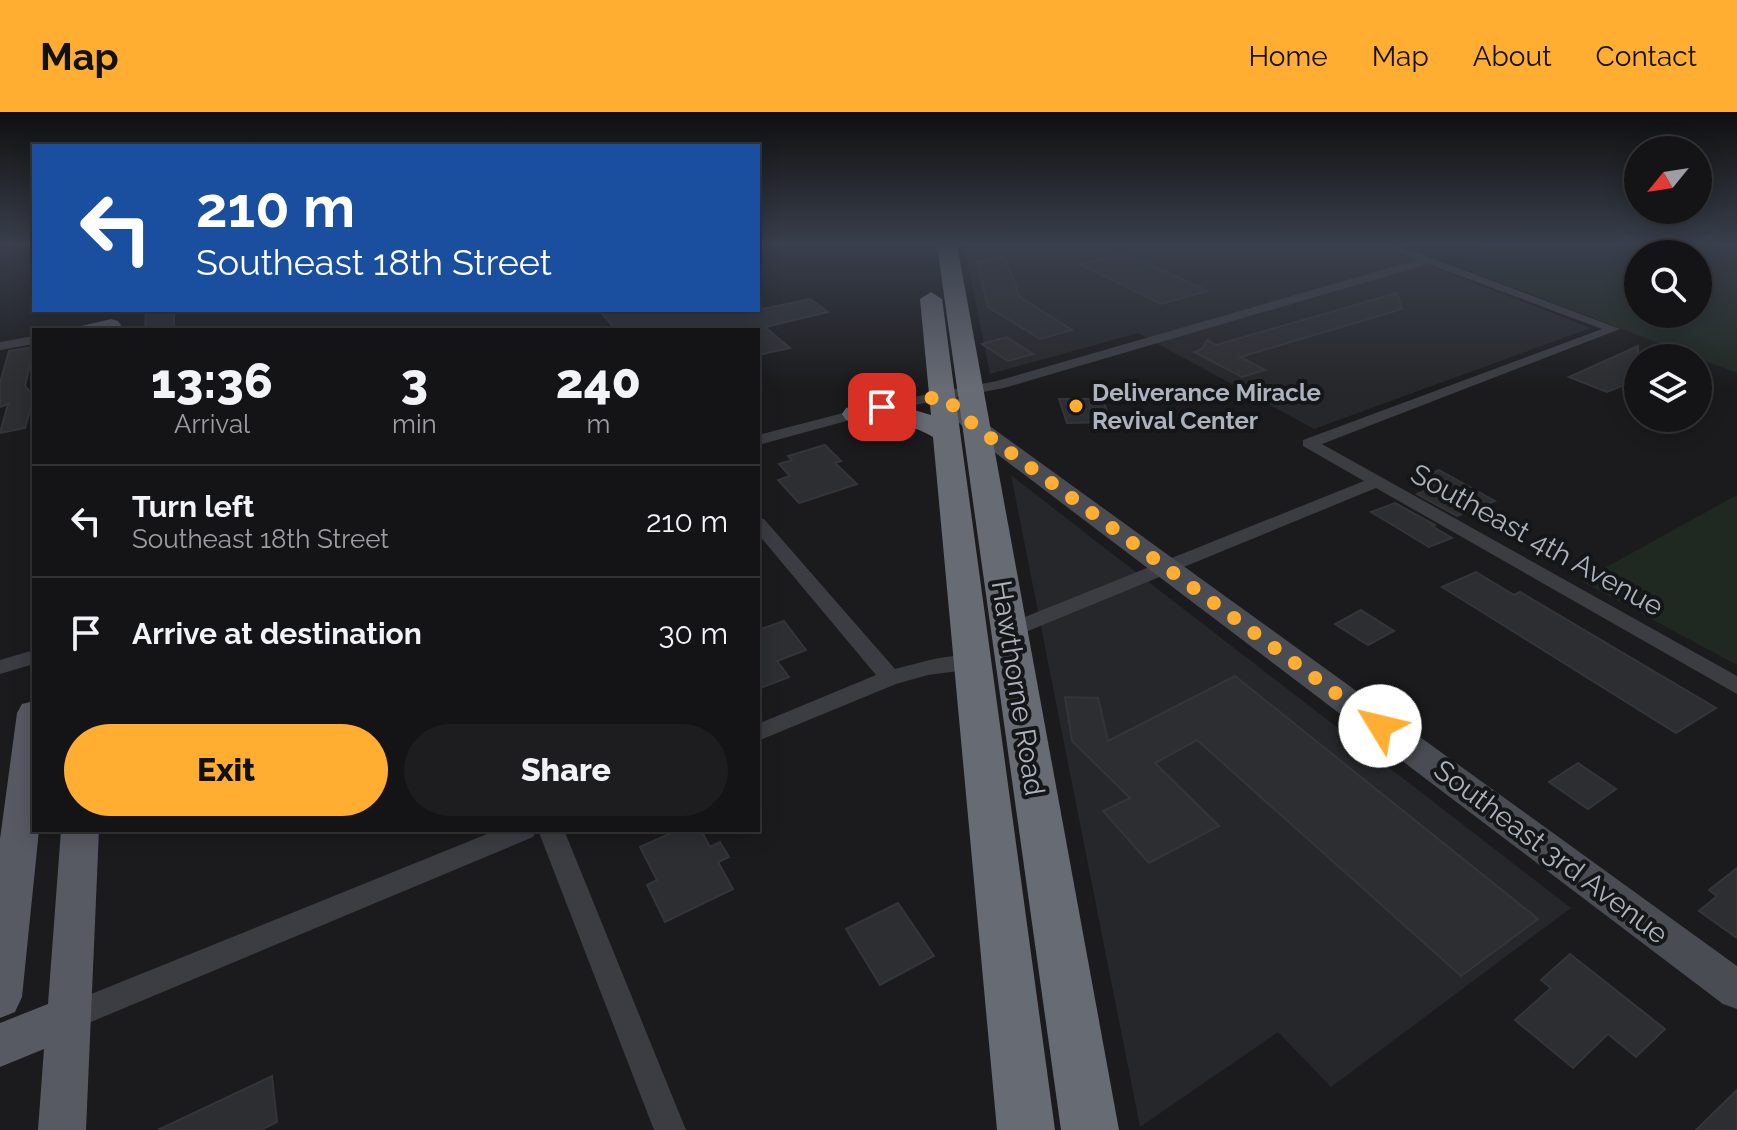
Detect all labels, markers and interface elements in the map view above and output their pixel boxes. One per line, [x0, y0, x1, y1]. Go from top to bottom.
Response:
text: Map [40, 34, 119, 79]
text: Home [1248, 40, 1328, 73]
text: Map [1372, 40, 1429, 73]
text: About [1473, 40, 1552, 73]
text: Contact [1596, 40, 1697, 73]
north arrow [1624, 136, 1712, 224]
map controls [1624, 136, 1712, 432]
text: 210 m [196, 174, 355, 240]
icon: left [64, 176, 168, 280]
button: search [1624, 240, 1712, 328]
text: Southeast 18th Street [196, 241, 552, 283]
button: layers [1624, 344, 1712, 432]
text: 13:36 [151, 353, 273, 409]
text: 3 [401, 353, 428, 409]
text: 240 [556, 353, 641, 409]
pin [848, 373, 916, 441]
place label: Deliverance Miracle Revival Center [1092, 378, 1321, 435]
icon: arrive [860, 385, 904, 429]
marker: Deliverance Miracle Revival Center [1067, 397, 1085, 415]
text: Arrival [174, 409, 250, 439]
text: min [392, 409, 437, 439]
text: m [586, 409, 610, 439]
street label: Southeast 4th Avenue [1405, 457, 1669, 623]
text: Turn left [132, 489, 254, 524]
icon: left [64, 499, 108, 543]
text: 210 m [646, 504, 728, 539]
text: Southeast 18th Street [132, 524, 389, 554]
street label: Hawthorne Road [985, 578, 1051, 798]
icon: arrive [64, 611, 108, 655]
text: Arrive at destination [132, 616, 422, 651]
text: 30 m [658, 616, 728, 651]
position arrow [1338, 684, 1422, 768]
button: Exit [64, 724, 388, 816]
button: Share [404, 724, 728, 816]
street label: Southeast 3rd Avenue [1428, 753, 1674, 951]

